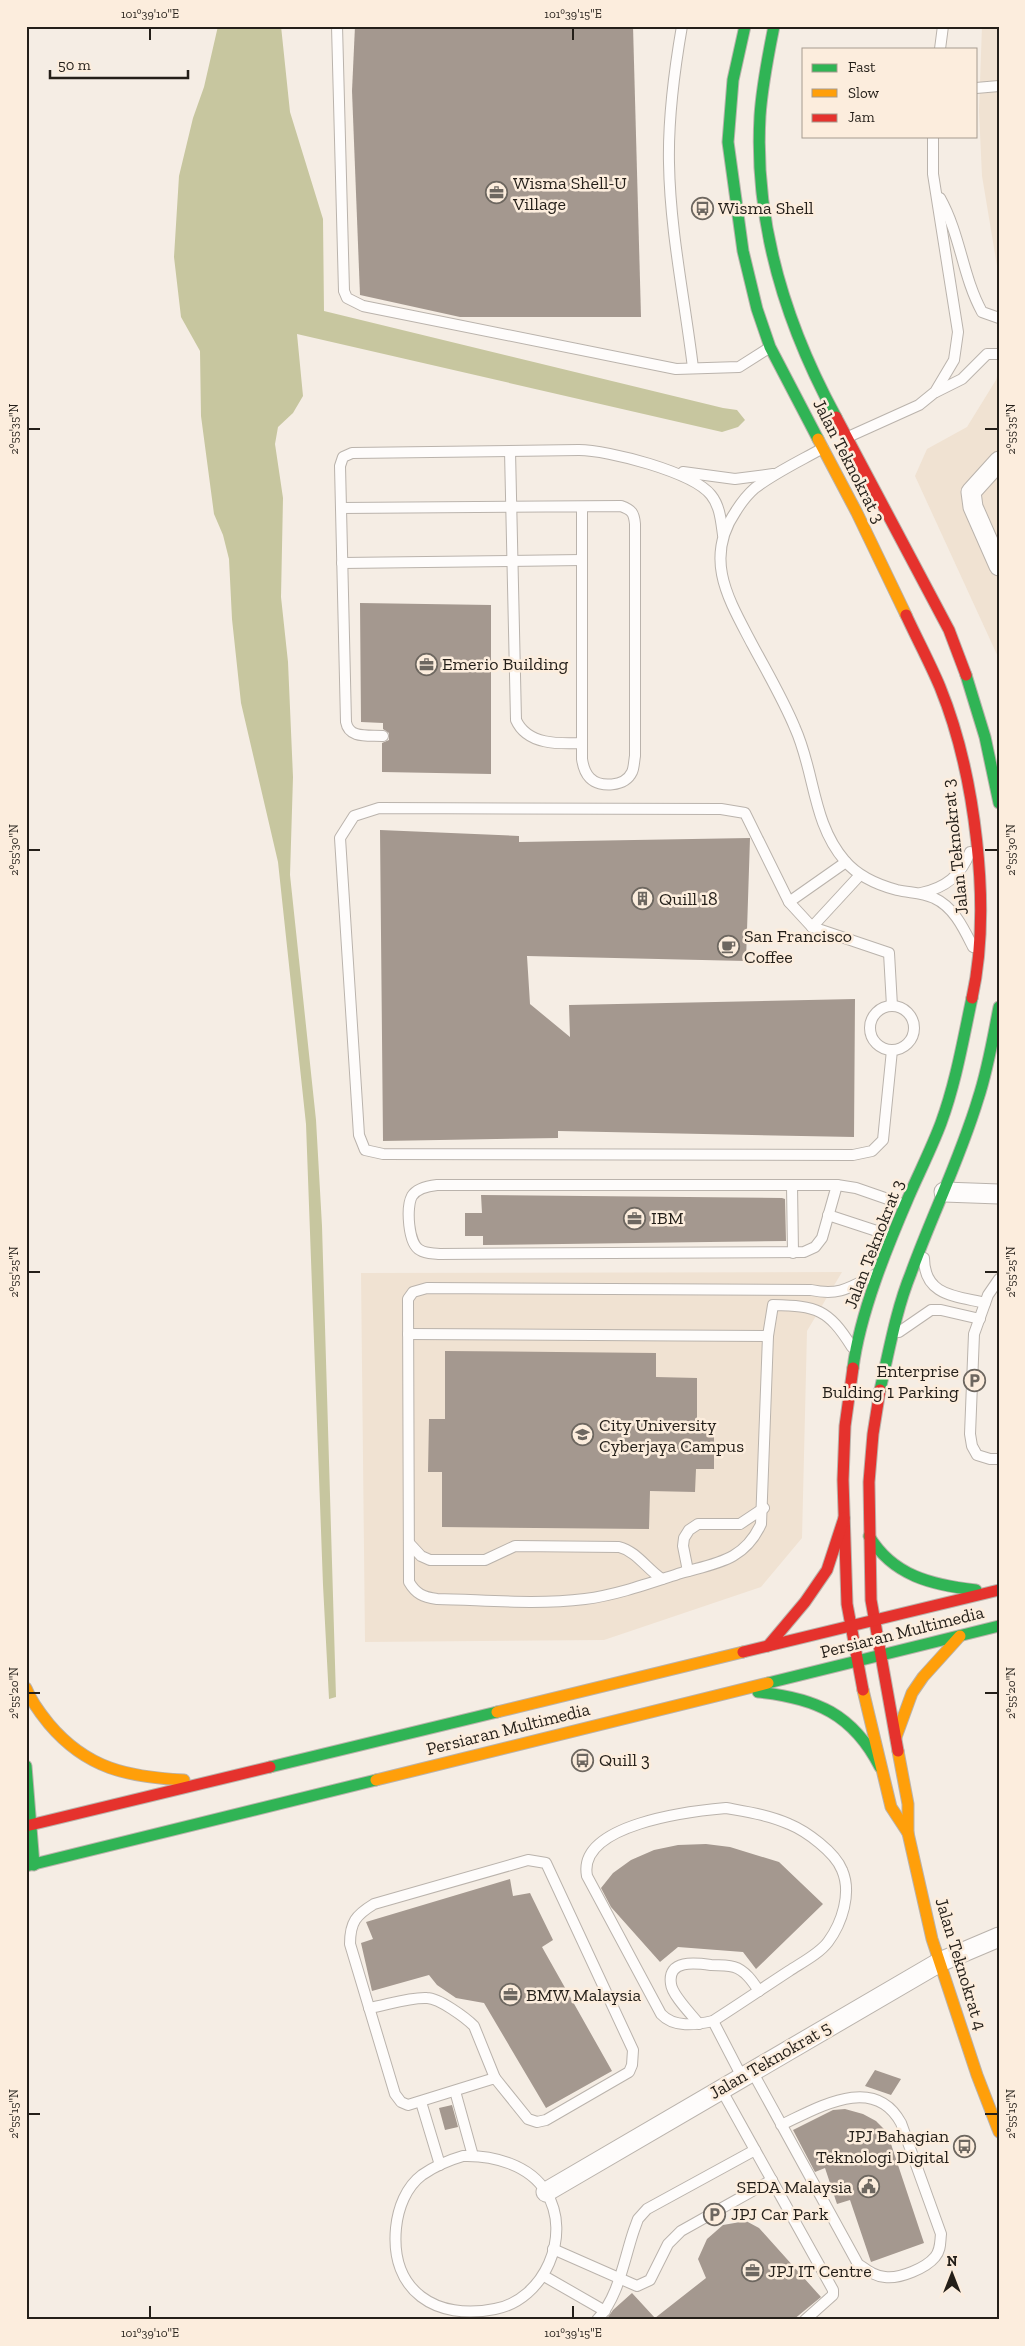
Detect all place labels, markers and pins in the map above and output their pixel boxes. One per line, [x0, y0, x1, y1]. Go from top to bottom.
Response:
place label: Wisma Shell-U Village [512, 172, 627, 215]
office icon: Wisma Shell-U Village [485, 181, 509, 205]
bus stop icon: Wisma Shell [690, 196, 714, 220]
place label: Wisma Shell [718, 197, 814, 219]
office icon: Emerio Building [414, 652, 438, 676]
place label: Emerio Building [442, 653, 569, 675]
building icon: Quill 18 [631, 887, 655, 911]
place label: Quill 18 [659, 888, 718, 910]
place label: San Francisco Coffee [744, 925, 852, 968]
cafe icon: San Francisco Coffee [716, 934, 740, 958]
office icon: IBM [623, 1206, 647, 1230]
place label: IBM [651, 1207, 684, 1229]
place label: Enterprise Bulding 1 Parking [822, 1360, 959, 1403]
parking icon: Enterprise Bulding 1 Parking [963, 1369, 987, 1393]
place label: City University Cyberjaya Campus [599, 1414, 744, 1457]
school or university icon: City University Cyberjaya Campus [571, 1423, 595, 1447]
bus stop icon: Quill 3 [571, 1748, 595, 1772]
place label: Quill 3 [599, 1749, 650, 1771]
office icon: BMW Malaysia [498, 1983, 522, 2007]
place label: BMW Malaysia [526, 1984, 641, 2006]
place label: JPJ Bahagian Teknologi Digital [816, 2125, 950, 2168]
bus stop icon: JPJ Bahagian Teknologi Digital [953, 2134, 977, 2158]
public building icon: SEDA Malaysia [856, 2175, 880, 2199]
place label: SEDA Malaysia [736, 2176, 852, 2198]
parking icon: JPJ Car Park [703, 2202, 727, 2226]
place label: JPJ Car Park [731, 2203, 829, 2225]
office icon: JPJ IT Centre [740, 2259, 764, 2283]
place label: JPJ IT Centre [768, 2260, 872, 2282]

